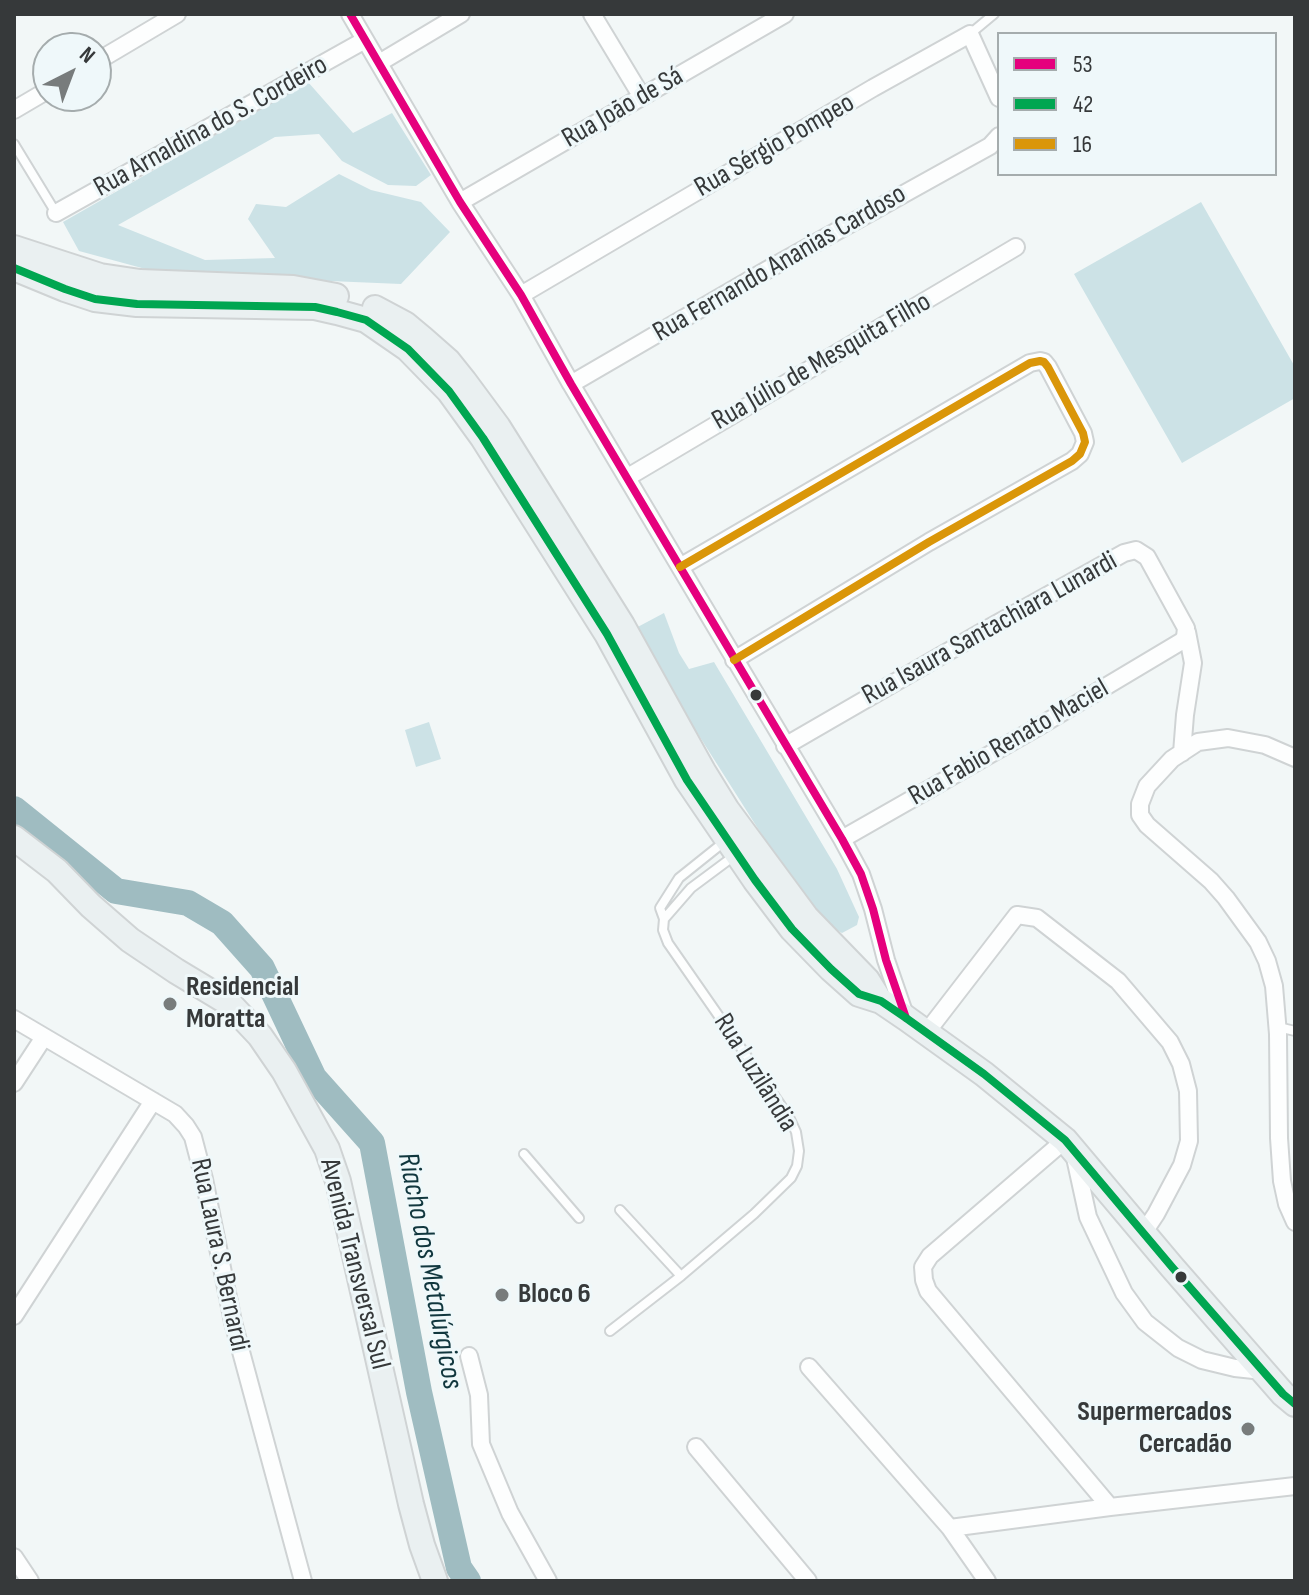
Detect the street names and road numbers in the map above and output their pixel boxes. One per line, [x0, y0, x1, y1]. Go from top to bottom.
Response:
street label: Rua Arnaldina do S. Cordeiro [88, 49, 334, 205]
street label: Rua João de Sá [556, 60, 690, 156]
street label: Rua Sérgio Pompeo [689, 87, 861, 205]
street label: Rua Fernando Ananias Cardoso [648, 178, 912, 350]
street label: Rua Júlio de Mesquita Filho [707, 286, 937, 438]
street label: Rua Isaura Santachiara Lunardi [857, 545, 1123, 713]
street label: Rua Fabio Renato Maciel [903, 672, 1115, 814]
street label: Rua Luzilândia [706, 1008, 804, 1138]
street label: Avenida Transversal Sul [312, 1155, 396, 1373]
street label: Rua Laura S. Bernardi [182, 1156, 256, 1354]

